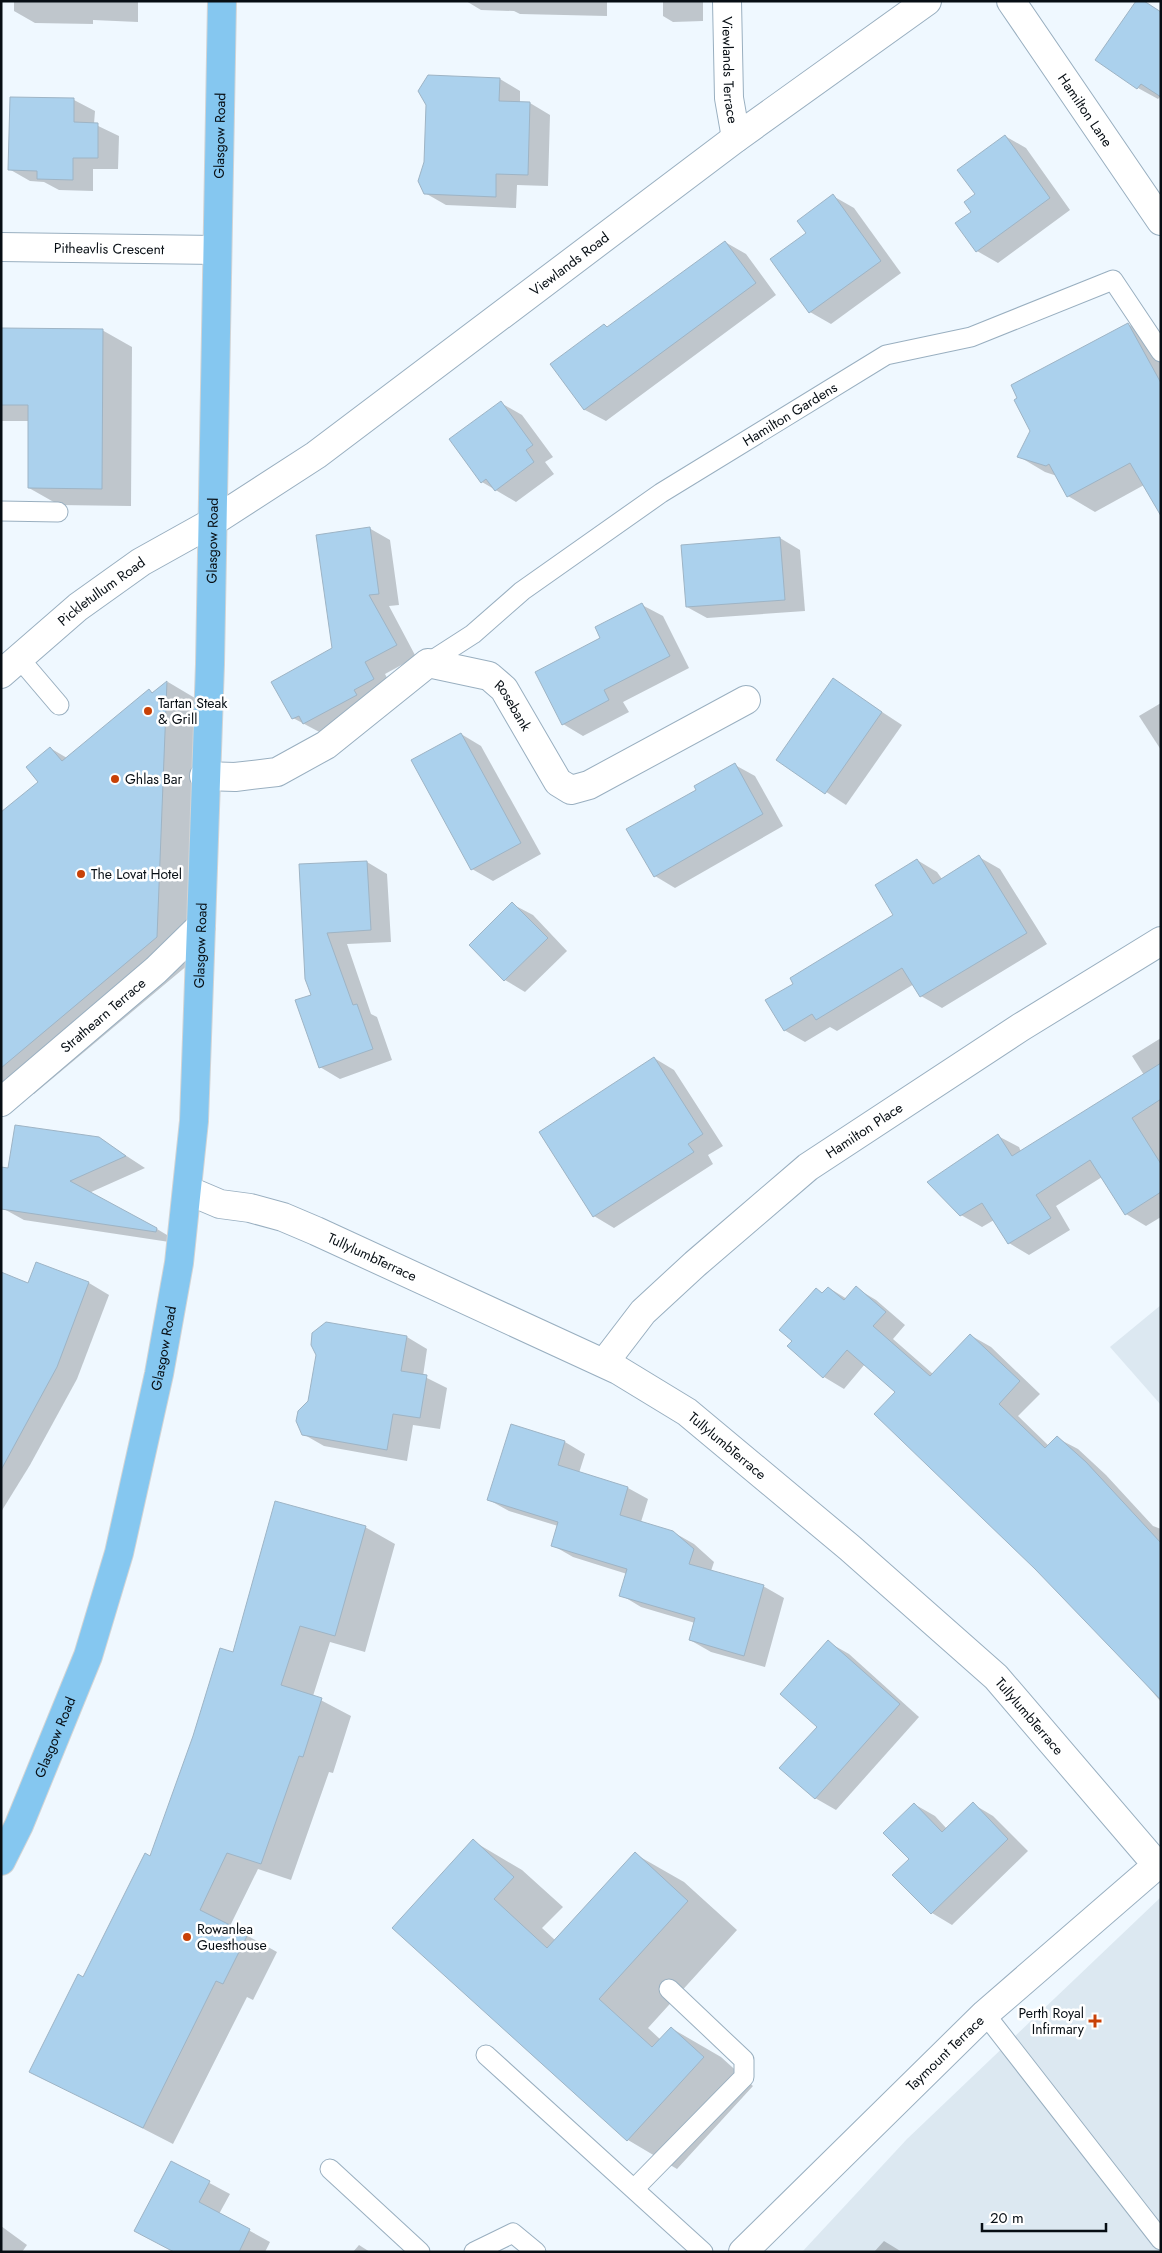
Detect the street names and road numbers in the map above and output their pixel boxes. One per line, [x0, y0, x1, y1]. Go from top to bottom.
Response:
street label: Viewlands Terrace [717, 16, 743, 125]
street label: Hamilton Lane [1053, 69, 1117, 151]
street label: Glasgow Road [209, 93, 230, 179]
street label: Viewlands Road [525, 227, 613, 300]
street label: Pitheavlis Crescent [54, 238, 165, 259]
street label: Hamilton Gardens [739, 377, 841, 451]
street label: Glasgow Road [201, 498, 223, 584]
street label: Pickletullum Road [53, 552, 149, 631]
street label: Rosebank [490, 675, 537, 735]
street label: Glasgow Road [189, 902, 212, 989]
street label: Strathearn Terrace [56, 973, 150, 1057]
street label: Hamilton Place [822, 1097, 907, 1163]
street label: TullylumbTerrace [324, 1228, 420, 1286]
street label: Glasgow Road [146, 1304, 181, 1392]
street label: TullylumbTerrace [684, 1407, 771, 1484]
street label: TullylumbTerrace [991, 1673, 1068, 1759]
street label: Glasgow Road [29, 1694, 80, 1781]
street label: Taymount Terrace [902, 2011, 988, 2095]

